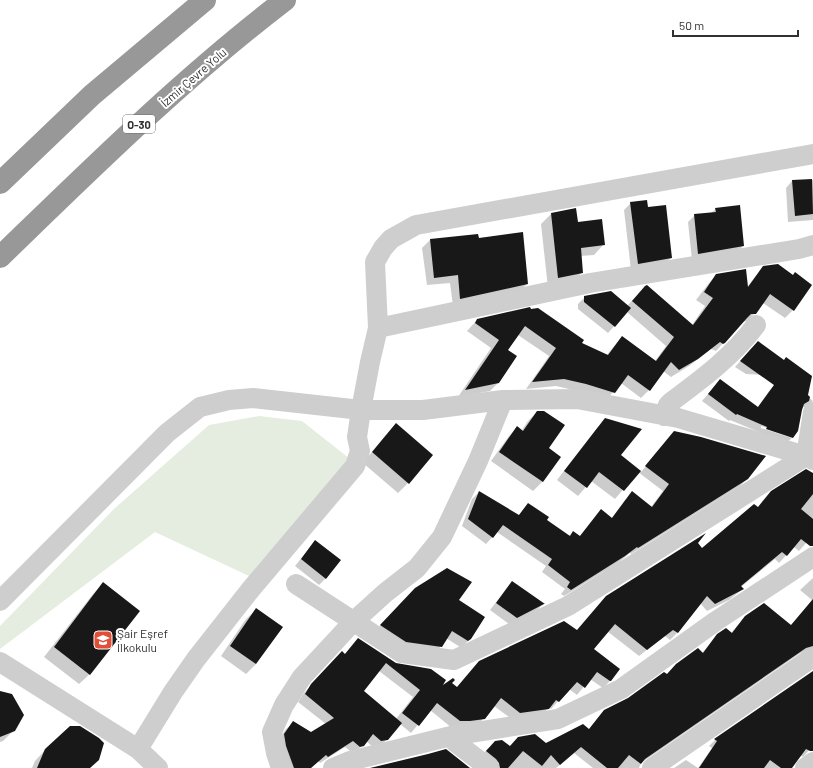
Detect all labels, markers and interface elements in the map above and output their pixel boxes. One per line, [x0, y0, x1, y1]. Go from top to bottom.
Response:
scale bar [673, 12, 798, 38]
text: 50 m [679, 18, 704, 32]
street label: İzmir Çevre Yolu [157, 45, 229, 109]
road number: O-30 [123, 115, 155, 133]
place label: Şair Eşref İlkokulu [117, 626, 168, 654]
school or university icon: Şair Eşref İlkokulu [92, 629, 114, 651]

